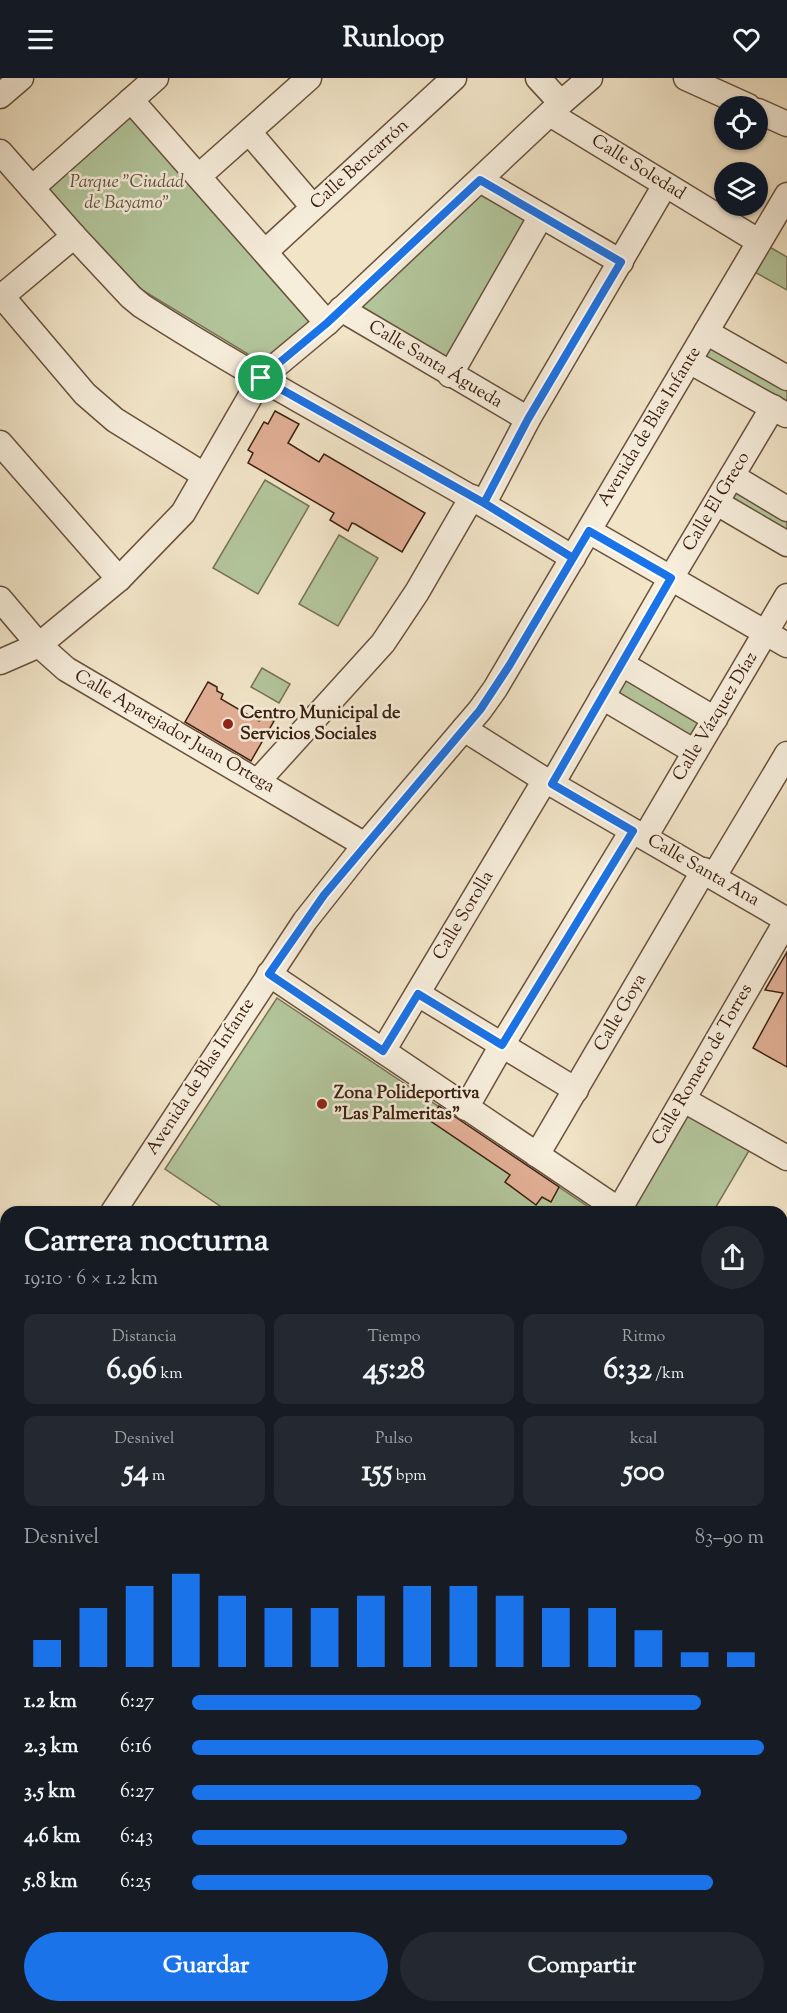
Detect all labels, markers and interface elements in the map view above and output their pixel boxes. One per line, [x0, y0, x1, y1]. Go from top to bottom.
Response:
text: Runloop [343, 20, 444, 59]
icon: menu [24, 23, 57, 56]
icon: heart [730, 23, 763, 56]
map controls [714, 96, 768, 216]
button: locate [714, 96, 768, 150]
street label: Calle Bencarrón [305, 113, 415, 216]
street label: Calle Soledad [586, 129, 690, 207]
button: layers [714, 162, 768, 216]
park label: Parque "Ciudad de Bayamo" [70, 170, 184, 217]
street label: Calle Santa Águeda [363, 315, 507, 415]
street label: Avenida de Blas Infante [592, 342, 708, 512]
pin [235, 352, 286, 403]
icon: arrive [244, 361, 277, 394]
street label: Calle El Greco [677, 447, 757, 557]
street label: Calle Vázquez Díaz [667, 647, 765, 787]
street label: Calle Aparejador Juan Ortega [69, 664, 279, 800]
place label: Centro Municipal de Servicios Sociales [240, 701, 401, 748]
marker: Centro Municipal de Servicios Sociales [221, 717, 235, 731]
street label: Calle Santa Ana [642, 828, 764, 914]
street label: Calle Sorolla [427, 866, 501, 966]
street label: Calle Goya [588, 969, 654, 1057]
street label: Calle Romero de Torres [646, 979, 760, 1151]
street label: Avenida de Blas Infante [140, 993, 262, 1161]
place label: Zona Polideportiva "Las Palmeritas" [334, 1081, 480, 1128]
marker: Zona Polideportiva "Las Palmeritas" [315, 1097, 329, 1111]
text: Carrera nocturna [24, 1218, 269, 1266]
button: share [701, 1226, 764, 1289]
text: 19:10 · 6 × 1.2 km [24, 1265, 158, 1294]
text: Distancia [112, 1326, 177, 1349]
text: Tiempo [367, 1326, 421, 1349]
text: Ritmo [622, 1326, 665, 1349]
text: 6.96 [106, 1349, 157, 1392]
text: 45:28 [363, 1349, 425, 1392]
text: 6:32 [603, 1349, 652, 1392]
text: km [157, 1363, 182, 1386]
text: /km [652, 1363, 684, 1386]
text: Desnivel [114, 1428, 174, 1451]
text: Pulso [375, 1428, 413, 1451]
text: kcal [630, 1428, 657, 1451]
text: 54 [123, 1451, 149, 1494]
text: 155 [361, 1451, 392, 1494]
text: 500 [623, 1451, 665, 1494]
text: m [149, 1465, 165, 1488]
text: bpm [392, 1465, 427, 1488]
text: Desnivel [24, 1524, 99, 1553]
text: 83–90 m [695, 1524, 764, 1553]
text: 1.2 km [24, 1688, 77, 1717]
text: 6:27 [120, 1688, 154, 1717]
text: 2.3 km [24, 1733, 78, 1762]
text: 6:16 [120, 1733, 152, 1762]
text: 3.5 km [24, 1778, 76, 1807]
text: 6:27 [120, 1778, 154, 1807]
text: 4.6 km [24, 1823, 80, 1852]
text: 6:43 [120, 1823, 153, 1852]
text: 5.8 km [24, 1868, 78, 1897]
text: 6:25 [120, 1868, 151, 1897]
button: Guardar [24, 1932, 388, 2001]
button: Compartir [400, 1932, 764, 2001]

